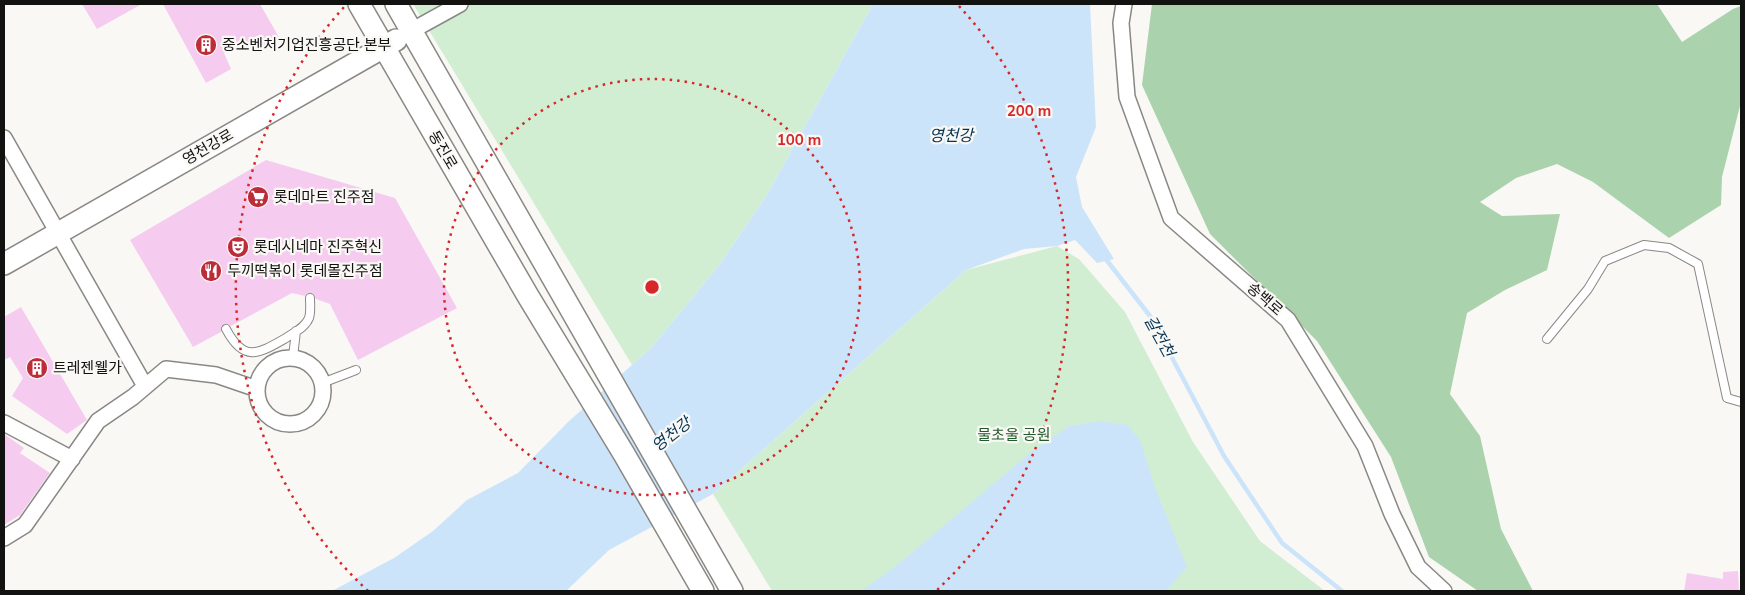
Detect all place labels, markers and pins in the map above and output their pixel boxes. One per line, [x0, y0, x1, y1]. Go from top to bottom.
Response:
building icon: 중소벤처기업진흥공단 본부 [194, 33, 218, 57]
place label: 중소벤처기업진흥공단 본부 [222, 35, 392, 54]
supermarket icon: 롯데마트 진주점 [246, 185, 270, 209]
place label: 롯데마트 진주점 [274, 187, 375, 206]
theatre icon: 롯데시네마 진주혁신 [226, 235, 250, 259]
place label: 롯데시네마 진주혁신 [254, 237, 382, 256]
restaurant icon: 두끼떡볶이 롯데몰진주점 [199, 259, 223, 283]
place label: 두끼떡볶이 롯데몰진주점 [227, 261, 383, 280]
centre of rings [643, 278, 661, 296]
building icon: 트레젠웰가 [25, 356, 49, 380]
place label: 트레젠웰가 [53, 358, 122, 377]

